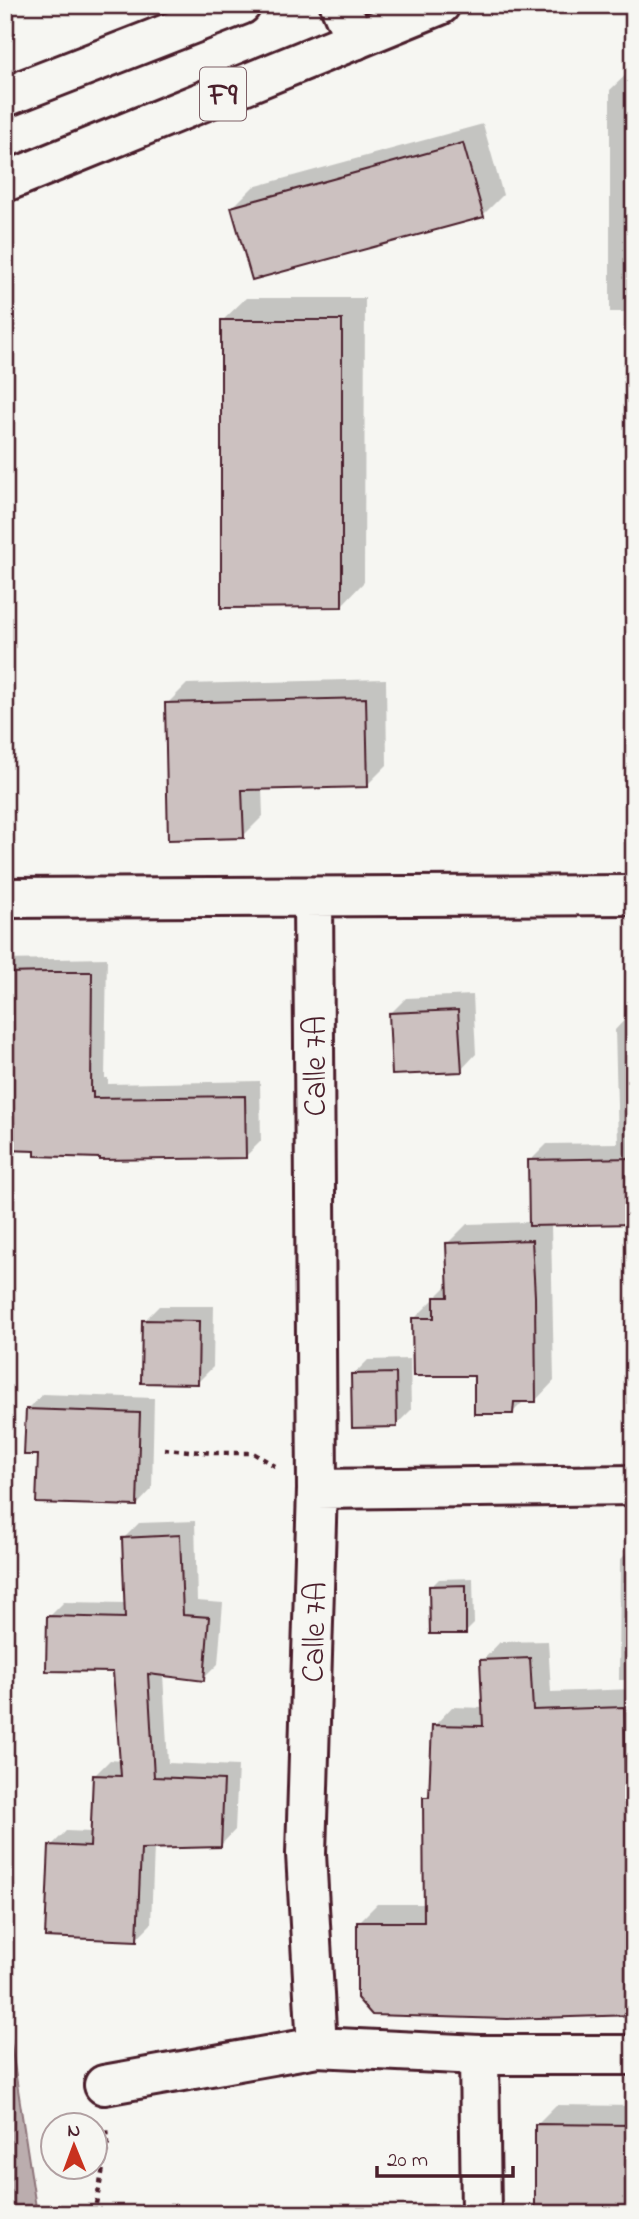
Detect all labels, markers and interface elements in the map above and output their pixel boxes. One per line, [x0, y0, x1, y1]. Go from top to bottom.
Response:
road number: F9 [200, 68, 246, 120]
street label: Calle 7A [294, 1016, 341, 1116]
street label: Calle 7A [291, 1581, 342, 1683]
north arrow [38, 2110, 108, 2180]
text: N [67, 2118, 81, 2145]
scale bar [377, 2135, 513, 2179]
text: 20 m [387, 2146, 428, 2176]

